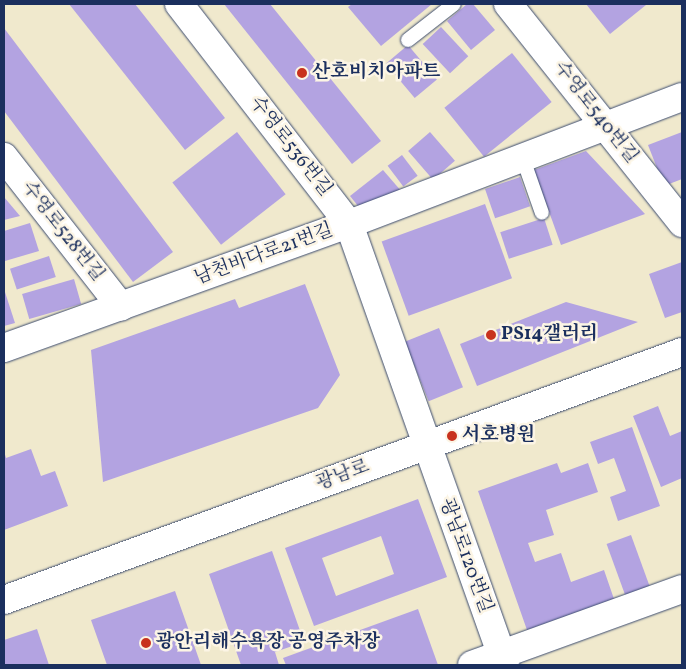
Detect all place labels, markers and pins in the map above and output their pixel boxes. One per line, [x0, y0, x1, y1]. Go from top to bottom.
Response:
place label: 산호비치아파트 [312, 62, 440, 84]
marker: 산호비치아파트 [296, 67, 308, 79]
place label: PS14갤러리 [501, 324, 598, 346]
marker: PS14갤러리 [485, 329, 497, 341]
place label: 서호병원 [462, 425, 535, 447]
marker: 서호병원 [446, 430, 458, 442]
place label: 광안리해수욕장 공영주차장 [156, 632, 380, 654]
marker: 광안리해수욕장 공영주차장 [140, 637, 152, 649]

